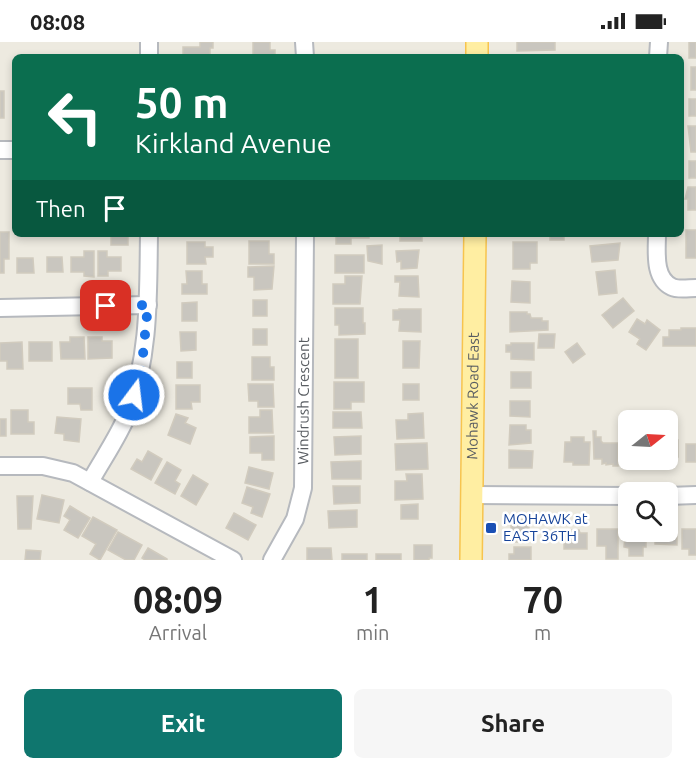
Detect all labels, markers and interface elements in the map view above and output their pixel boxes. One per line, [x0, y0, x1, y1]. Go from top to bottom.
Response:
text: 08:08 [30, 9, 85, 34]
icon: left [36, 78, 114, 156]
text: 50 m [135, 79, 229, 126]
text: Kirkland Avenue [135, 128, 332, 158]
icon: arrive [98, 192, 131, 225]
text: Then [36, 196, 86, 221]
pin [80, 280, 131, 331]
icon: arrive [89, 289, 122, 322]
street label: Mohawk Road East [463, 332, 482, 460]
street label: Windrush Crescent [294, 337, 312, 465]
position arrow [102, 363, 166, 427]
north arrow [618, 410, 678, 470]
map controls [618, 410, 678, 542]
button: search [618, 482, 678, 542]
place label: MOHAWK at EAST 36TH [503, 510, 588, 544]
marker: MOHAWK at EAST 36TH [484, 521, 498, 535]
text: 08:09 [133, 579, 223, 620]
text: 1 [363, 579, 383, 620]
text: 70 [522, 579, 563, 620]
text: Arrival [149, 621, 207, 644]
text: min [356, 621, 390, 644]
text: m [534, 621, 551, 644]
button: Exit [24, 689, 342, 758]
button: Share [354, 689, 672, 758]

